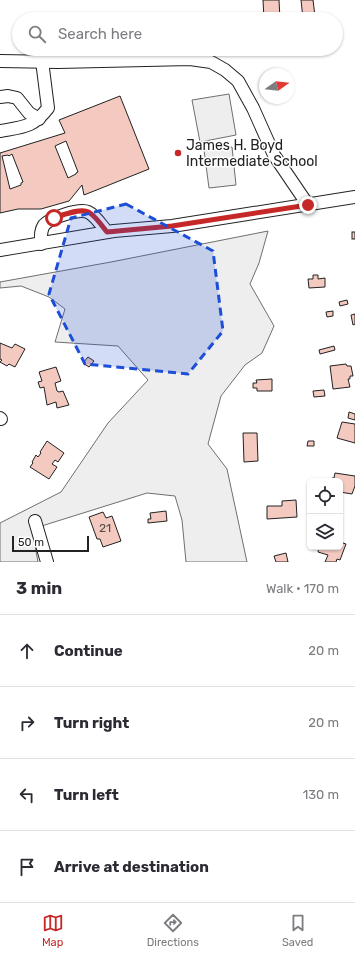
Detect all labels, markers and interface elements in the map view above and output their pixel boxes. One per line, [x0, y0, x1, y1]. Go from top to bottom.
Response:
search box [12, 12, 343, 56]
icon: search [26, 23, 48, 45]
text: Search here [58, 25, 142, 43]
north arrow [259, 68, 295, 104]
place label: James H. Boyd Intermediate School [186, 137, 318, 170]
marker: James H. Boyd Intermediate School [173, 148, 183, 158]
route end [299, 196, 317, 214]
route start [45, 209, 63, 227]
map controls [307, 478, 343, 550]
button: locate [307, 478, 343, 514]
button: layers [307, 514, 343, 550]
house number: 21 [99, 521, 111, 535]
scale bar [12, 534, 89, 553]
text: 50 m [18, 536, 44, 549]
text: 3 min [16, 578, 62, 598]
text: Walk · 170 m [266, 581, 339, 596]
icon: ahead [16, 640, 38, 662]
text: Continue [54, 642, 123, 660]
text: 20 m [308, 643, 339, 658]
icon: right [16, 712, 38, 734]
text: Turn right [54, 714, 129, 732]
text: 20 m [308, 715, 339, 730]
icon: left [16, 784, 38, 806]
text: Turn left [54, 786, 119, 804]
text: 130 m [303, 787, 339, 802]
icon: arrive [16, 856, 38, 878]
text: Arrive at destination [54, 858, 209, 876]
tab: Map [42, 912, 64, 949]
tab: Directions [147, 912, 199, 949]
tab: Saved [282, 912, 313, 949]

